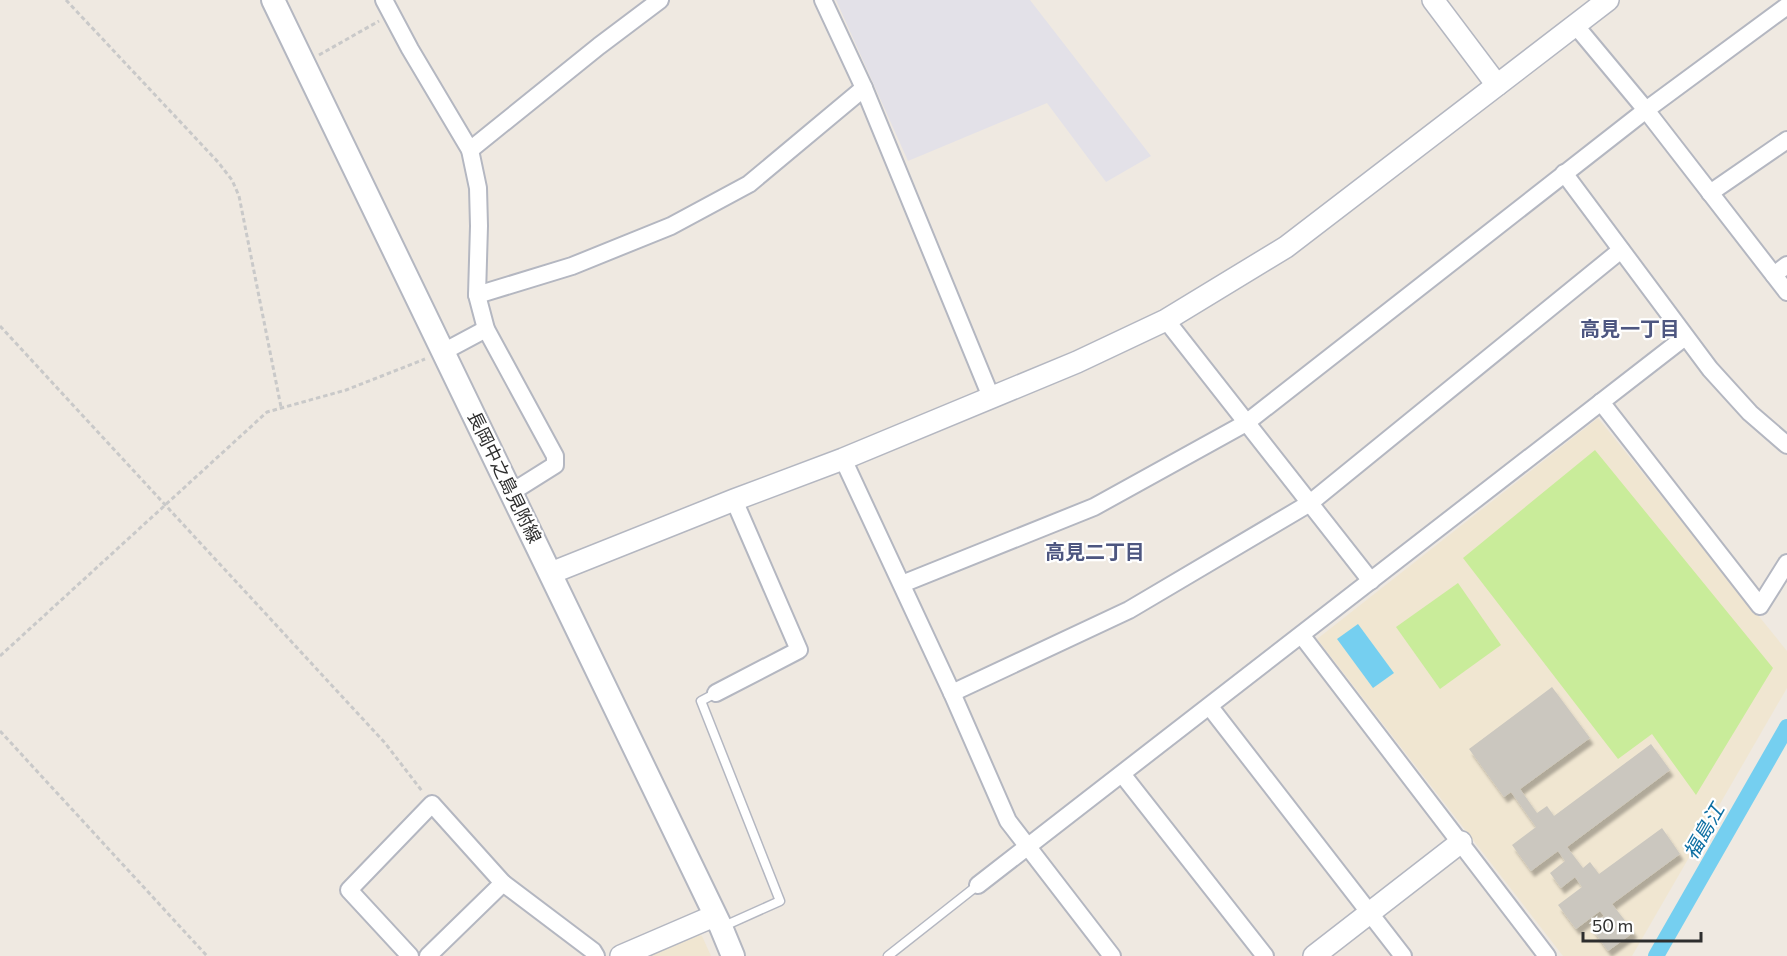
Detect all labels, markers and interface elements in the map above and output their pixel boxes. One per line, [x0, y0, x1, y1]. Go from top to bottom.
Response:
district label: 高見一丁目 [1580, 316, 1680, 340]
street label: 長岡中之島見附線 [464, 407, 546, 547]
district label: 高見二丁目 [1045, 539, 1145, 563]
water label: 福島江 [1678, 797, 1729, 863]
scale bar [1583, 905, 1702, 943]
text: 50 m [1592, 914, 1633, 936]

